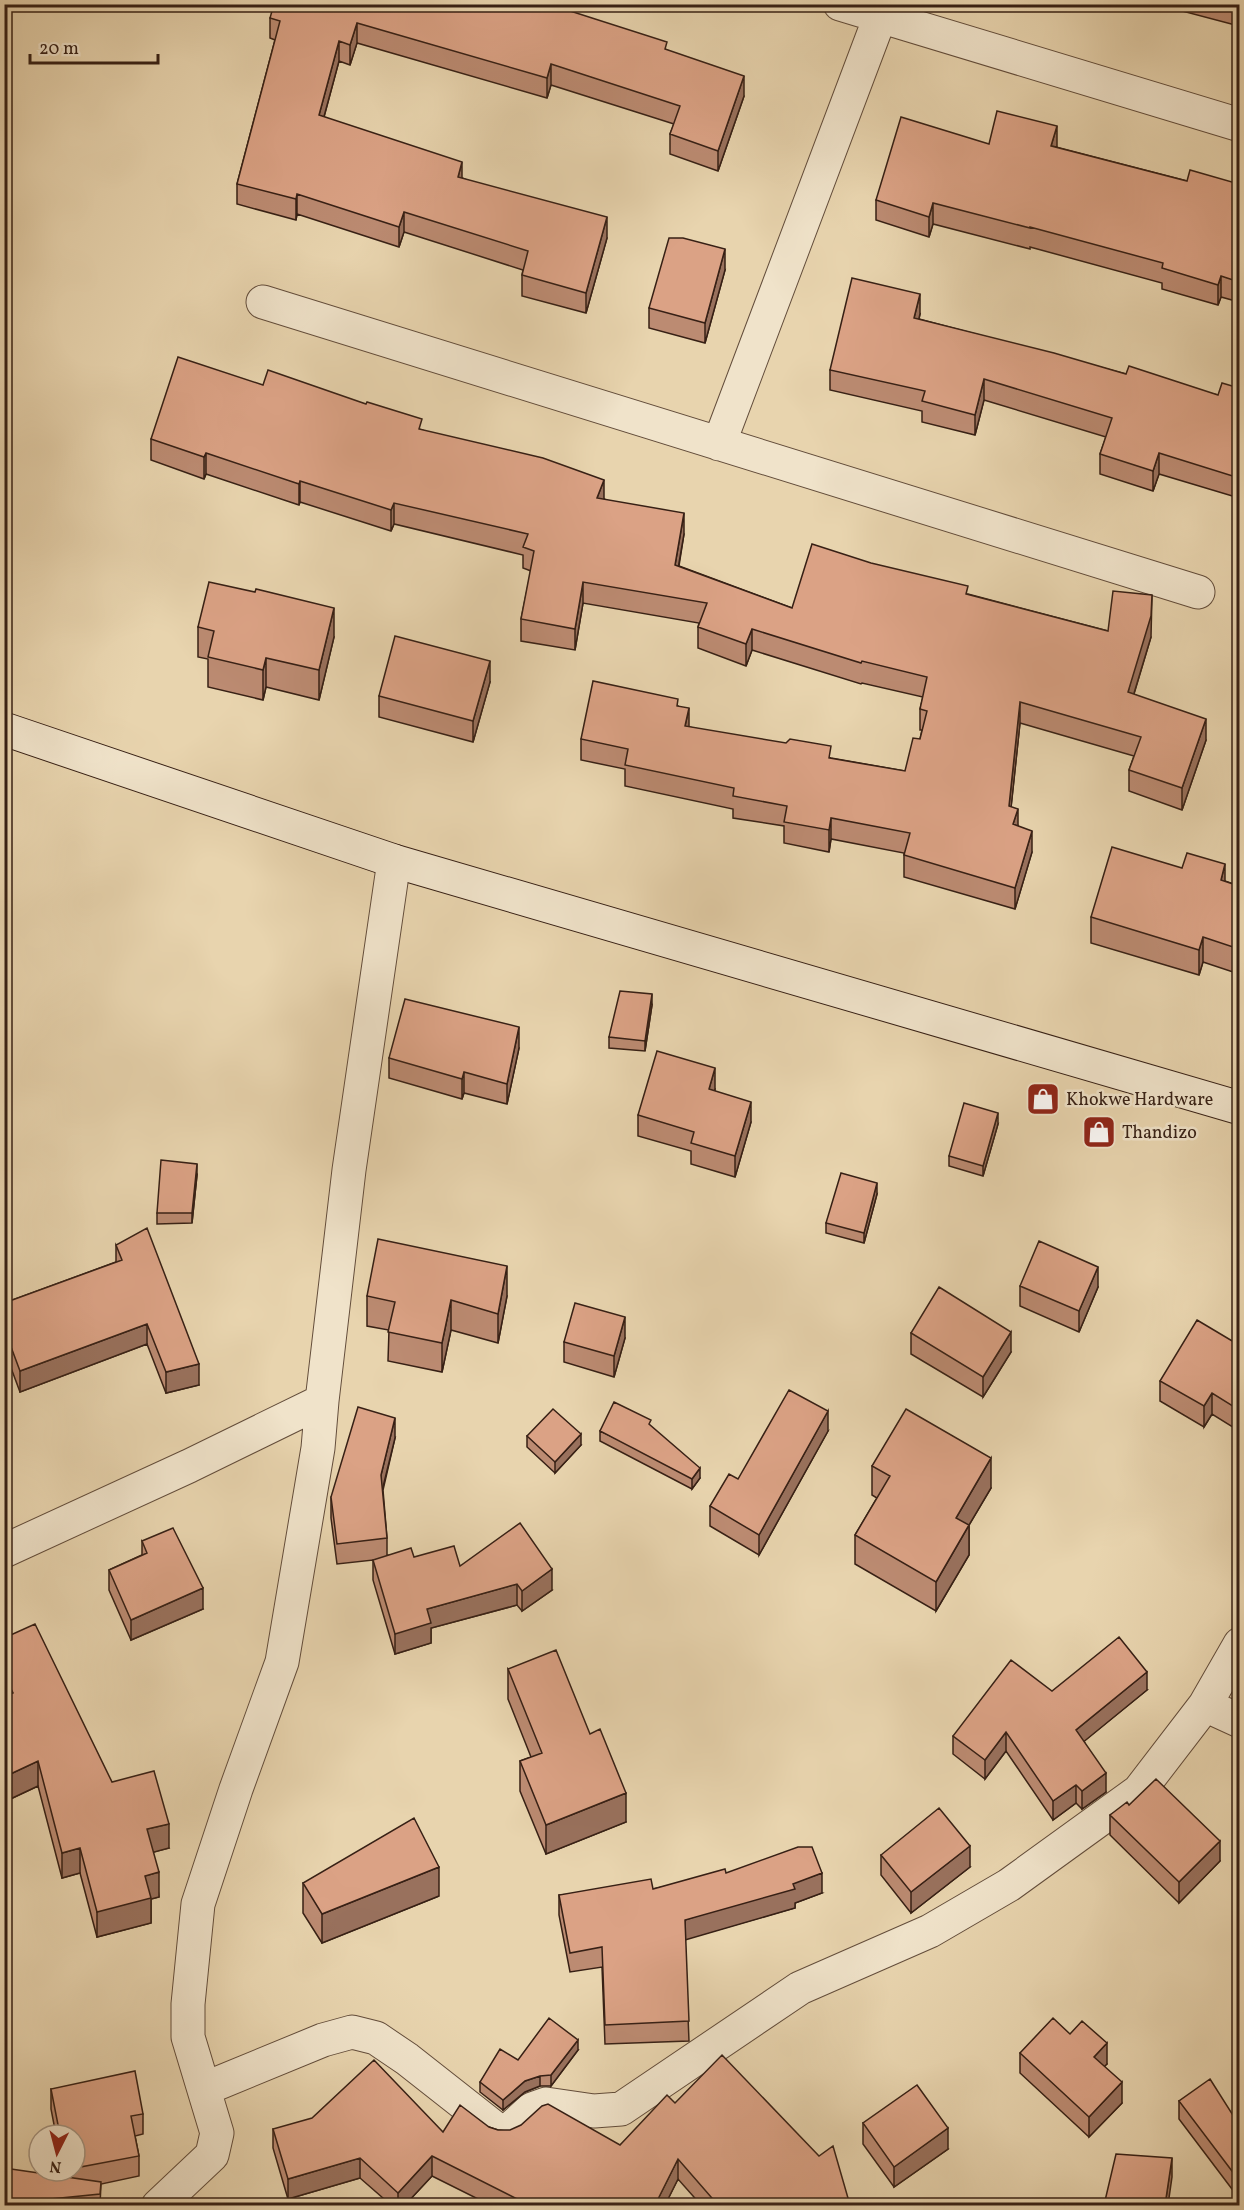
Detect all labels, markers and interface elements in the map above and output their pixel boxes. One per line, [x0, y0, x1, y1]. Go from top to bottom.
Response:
scale bar [30, 27, 158, 65]
text: 20 m [39, 37, 79, 62]
shop icon: Khokwe Hardware [1025, 1081, 1061, 1117]
place label: Khokwe Hardware [1066, 1088, 1213, 1113]
shop icon: Thandizo [1081, 1114, 1117, 1150]
place label: Thandizo [1122, 1121, 1197, 1146]
north arrow [27, 2123, 87, 2183]
text: N [48, 2154, 63, 2177]

